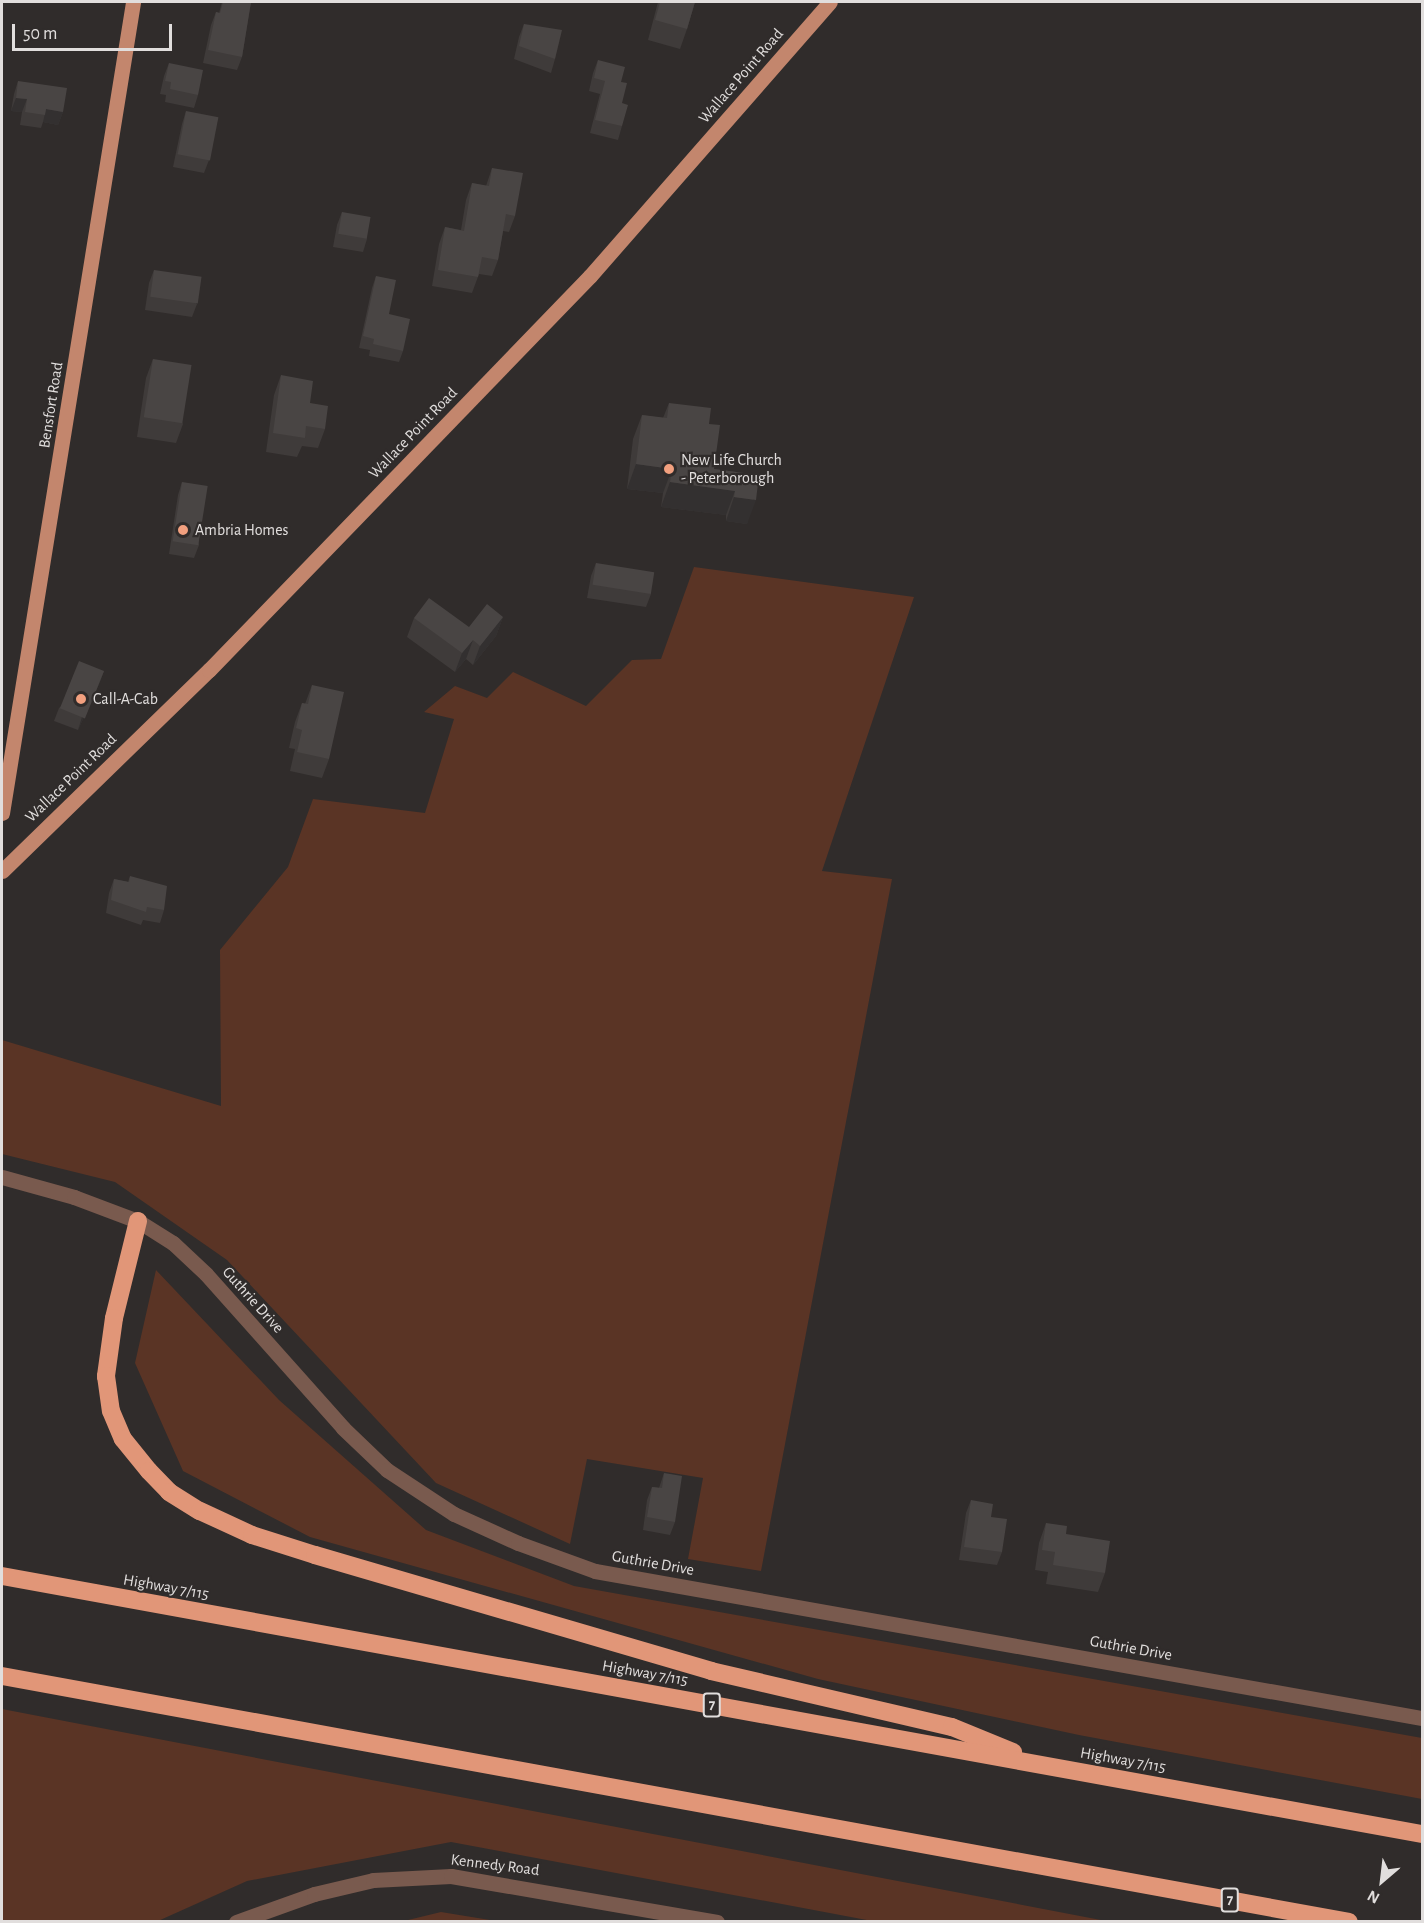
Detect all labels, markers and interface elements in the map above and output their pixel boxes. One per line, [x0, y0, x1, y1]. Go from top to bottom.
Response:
scale bar [15, 12, 176, 50]
text: 50 m [23, 25, 57, 43]
street label: Wallace Point Road [695, 25, 787, 127]
street label: Bensfort Road [35, 361, 67, 449]
street label: Wallace Point Road [365, 383, 461, 483]
place label: New Life Church - Peterborough [681, 450, 782, 488]
marker: New Life Church - Peterborough [662, 462, 676, 476]
place label: Ambria Homes [195, 520, 288, 540]
marker: Ambria Homes [176, 523, 190, 537]
place label: Call-A-Cab [93, 689, 158, 709]
marker: Call-A-Cab [74, 692, 88, 706]
street label: Wallace Point Road [21, 730, 121, 826]
street label: Guthrie Drive [218, 1263, 288, 1337]
street label: Guthrie Drive [610, 1546, 696, 1580]
street label: Highway 7/115 [122, 1570, 210, 1604]
street label: Guthrie Drive [1088, 1631, 1174, 1665]
street label: Highway 7/115 [601, 1656, 689, 1690]
road number: 7 [702, 1693, 722, 1717]
street label: Highway 7/115 [1079, 1743, 1167, 1777]
street label: Kennedy Road [450, 1850, 540, 1880]
north arrow [1352, 1851, 1412, 1911]
text: N [1365, 1887, 1382, 1907]
road number: 7 [1220, 1888, 1240, 1912]

